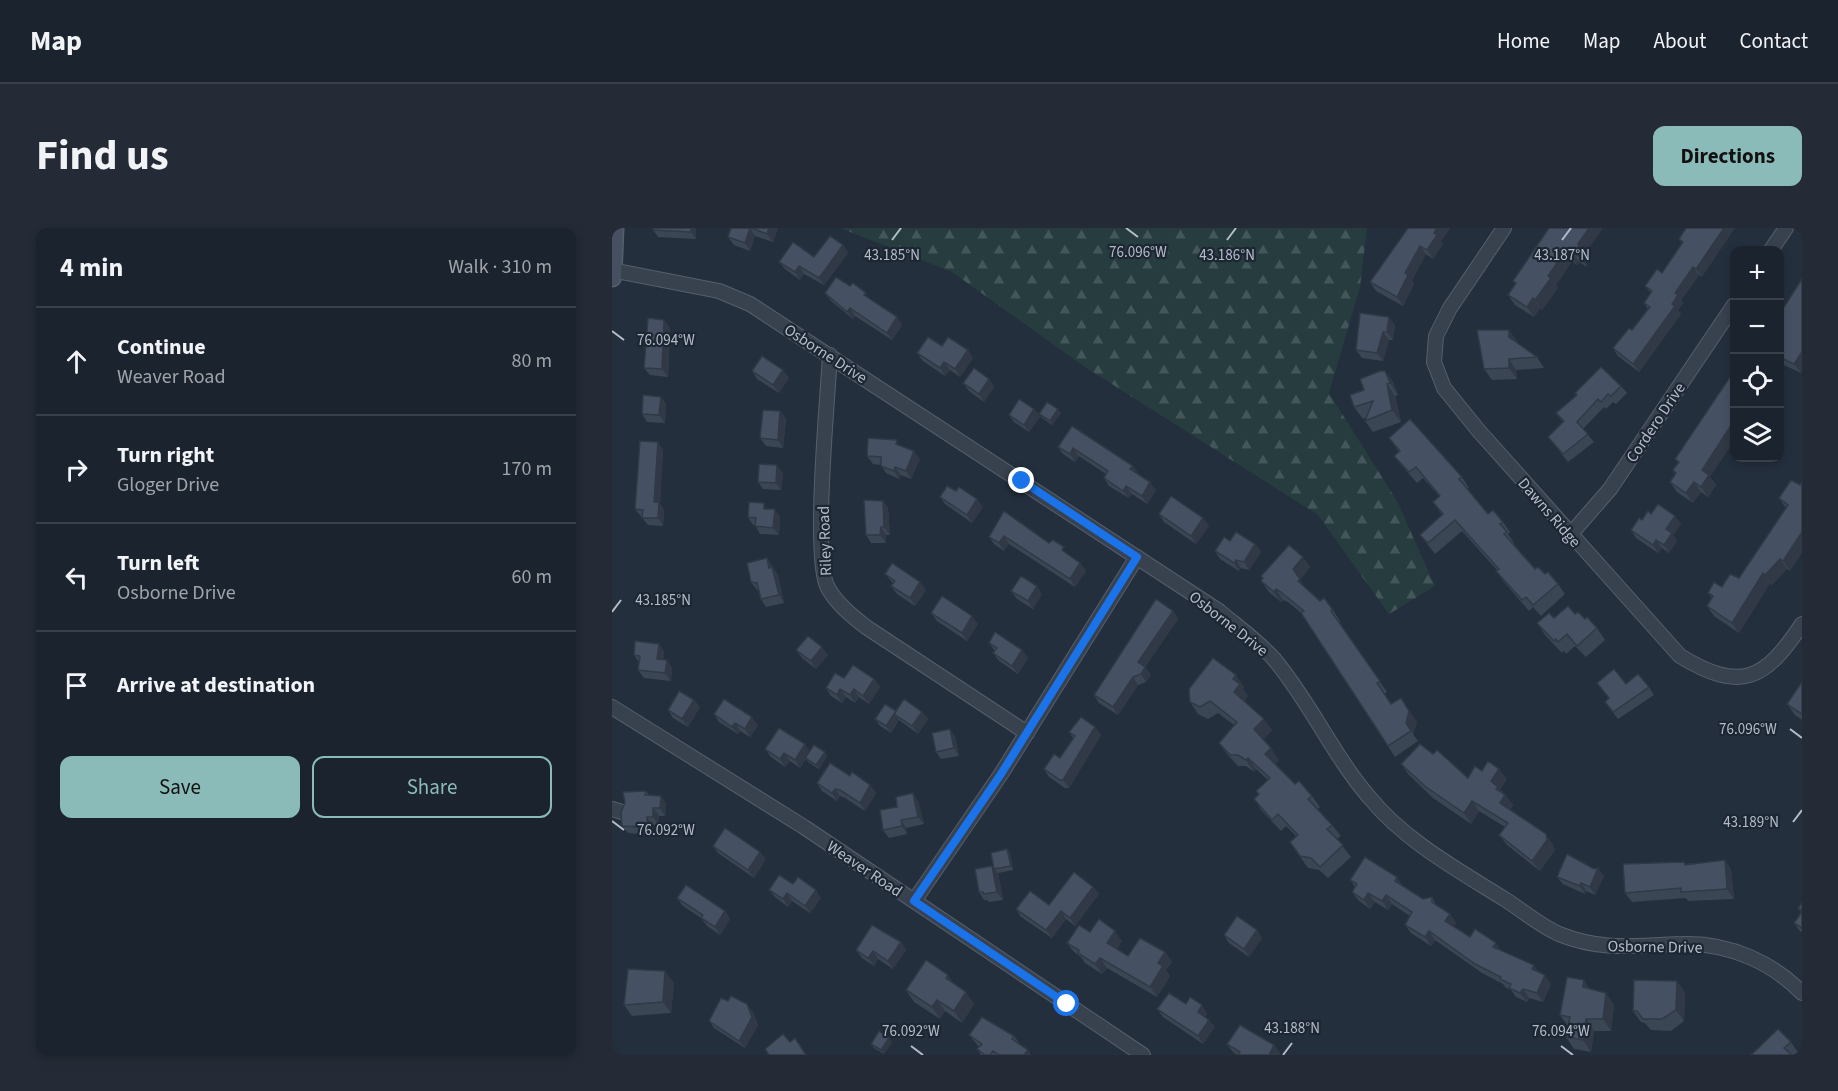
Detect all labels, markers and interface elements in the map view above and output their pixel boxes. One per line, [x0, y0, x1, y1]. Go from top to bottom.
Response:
text: Map [30, 21, 82, 61]
text: Home [1497, 26, 1550, 56]
text: Map [1583, 26, 1621, 56]
text: About [1654, 26, 1706, 56]
text: Contact [1739, 26, 1808, 56]
text: Find us [36, 126, 169, 186]
button: Directions [1653, 126, 1802, 186]
text: 76.096°W [1109, 242, 1167, 263]
text: 43.185°N [864, 245, 920, 266]
text: 43.186°N [1199, 245, 1255, 266]
text: 43.187°N [1534, 245, 1590, 266]
map controls [1730, 246, 1784, 462]
button: + [1730, 246, 1784, 300]
text: 4 min [60, 249, 123, 286]
text: Walk · 310 m [448, 253, 552, 281]
button: − [1730, 300, 1784, 354]
street label: Osborne Drive [780, 319, 871, 389]
text: 76.094°W [637, 330, 695, 351]
text: Continue [117, 331, 206, 363]
icon: ahead [60, 345, 93, 378]
text: 80 m [512, 347, 552, 375]
button: locate [1730, 354, 1784, 408]
text: Weaver Road [117, 363, 226, 391]
street label: Cordero Drive [1621, 378, 1691, 467]
button: layers [1730, 408, 1784, 462]
text: Turn right [117, 439, 214, 471]
icon: right [60, 453, 93, 486]
text: 170 m [502, 455, 552, 483]
route end [1008, 467, 1034, 493]
text: Gloger Drive [117, 471, 219, 499]
street label: Dawns Ridge [1513, 473, 1586, 552]
street label: Riley Road [813, 506, 837, 576]
text: Turn left [117, 547, 199, 579]
icon: left [60, 561, 93, 594]
text: 60 m [512, 563, 552, 591]
text: Osborne Drive [117, 579, 236, 607]
street label: Osborne Drive [1184, 586, 1273, 662]
text: 43.185°N [635, 590, 691, 611]
icon: arrive [60, 669, 93, 702]
text: Arrive at destination [117, 669, 315, 701]
text: 76.096°W [1719, 719, 1777, 740]
button: Save [60, 756, 300, 818]
button: Share [312, 756, 552, 818]
text: 43.189°N [1723, 812, 1779, 833]
text: 76.092°W [637, 820, 695, 841]
street label: Weaver Road [822, 835, 907, 902]
street label: Osborne Drive [1607, 935, 1703, 959]
route start [1053, 990, 1079, 1016]
text: 43.188°N [1264, 1018, 1320, 1039]
text: 76.092°W [882, 1021, 940, 1042]
text: 76.094°W [1532, 1021, 1590, 1042]

